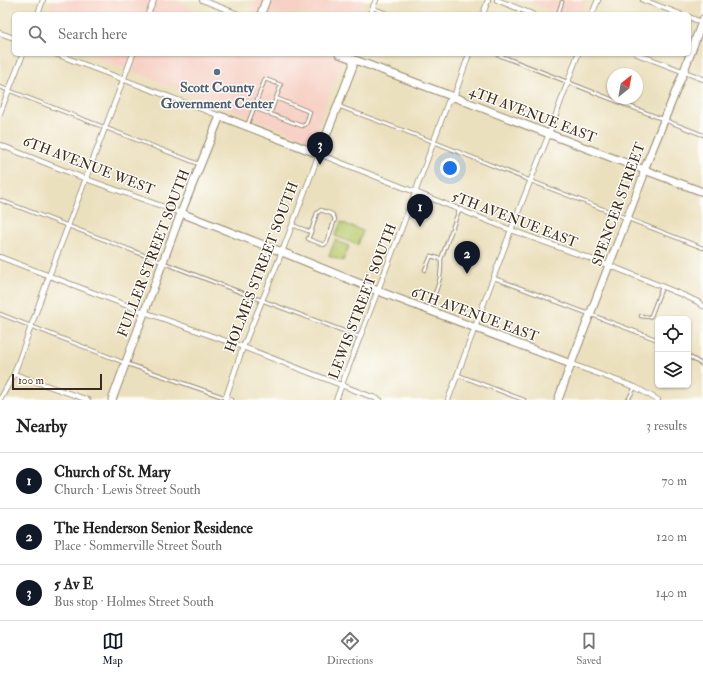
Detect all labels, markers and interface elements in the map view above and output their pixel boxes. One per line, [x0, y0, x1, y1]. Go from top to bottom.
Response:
search box [12, 12, 691, 56]
icon: search [26, 23, 48, 45]
text: Search here [58, 25, 127, 44]
marker: Scott County Government Center [212, 67, 222, 77]
north arrow [607, 68, 643, 104]
place label: Scott County Government Center [161, 79, 274, 112]
street label: 4TH AVENUE EAST [467, 82, 599, 147]
pin: 3 [307, 132, 333, 165]
street label: 6TH AVENUE WEST [21, 133, 158, 199]
street label: SPENCER STREET [588, 139, 649, 268]
your location [440, 158, 460, 178]
street label: FULLER STREET SOUTH [114, 167, 193, 339]
street label: HOLMES STREET SOUTH [221, 179, 302, 355]
street label: 5TH AVENUE EAST [449, 188, 581, 252]
pin: 1 [407, 194, 433, 227]
street label: LEWIS STREET SOUTH [325, 221, 400, 381]
pin: 2 [454, 241, 480, 274]
street label: 6TH AVENUE EAST [409, 284, 541, 346]
map controls [655, 316, 691, 388]
button: locate [655, 316, 691, 352]
button: layers [655, 352, 691, 388]
scale bar [12, 372, 102, 391]
text: 100 m [18, 374, 44, 387]
text: Nearby [16, 416, 67, 437]
text: 3 results [646, 418, 687, 434]
text: Church of St. Mary [54, 463, 170, 482]
text: 1 [27, 473, 31, 489]
text: 70 m [662, 473, 687, 489]
text: Church · Lewis Street South [54, 482, 201, 498]
text: The Henderson Senior Residence [54, 519, 253, 538]
text: 2 [26, 529, 32, 545]
text: 120 m [656, 529, 687, 545]
text: Place · Sommerville Street South [54, 538, 222, 554]
text: 5 Av E [54, 575, 93, 594]
text: 3 [27, 585, 32, 601]
text: 140 m [656, 585, 687, 601]
text: Bus stop · Holmes Street South [54, 594, 214, 610]
tab: Map [102, 630, 124, 667]
tab: Directions [327, 630, 373, 667]
tab: Saved [576, 630, 601, 667]

